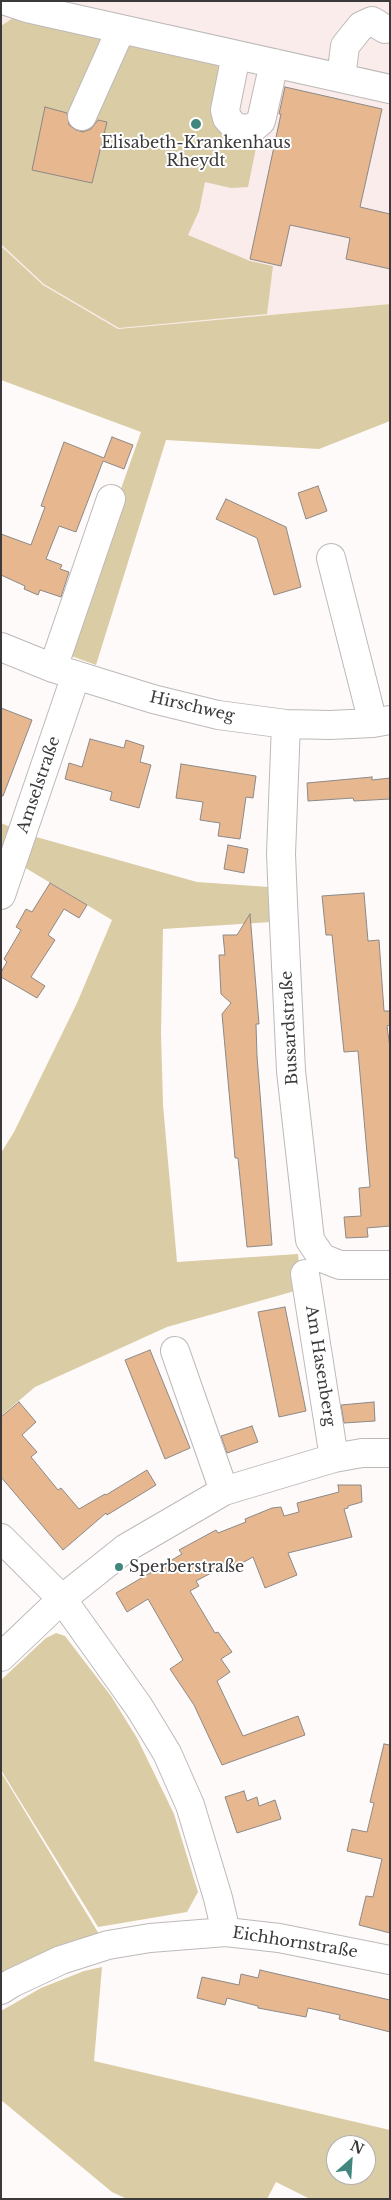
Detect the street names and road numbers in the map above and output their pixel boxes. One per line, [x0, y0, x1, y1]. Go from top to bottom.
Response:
street label: Hirschweg [148, 688, 236, 726]
street label: Amselstraße [13, 734, 65, 836]
street label: Bussardstraße [277, 970, 303, 1086]
street label: Am Hasenberg [301, 1304, 339, 1428]
street label: Eichhornstraße [231, 1924, 359, 1962]

